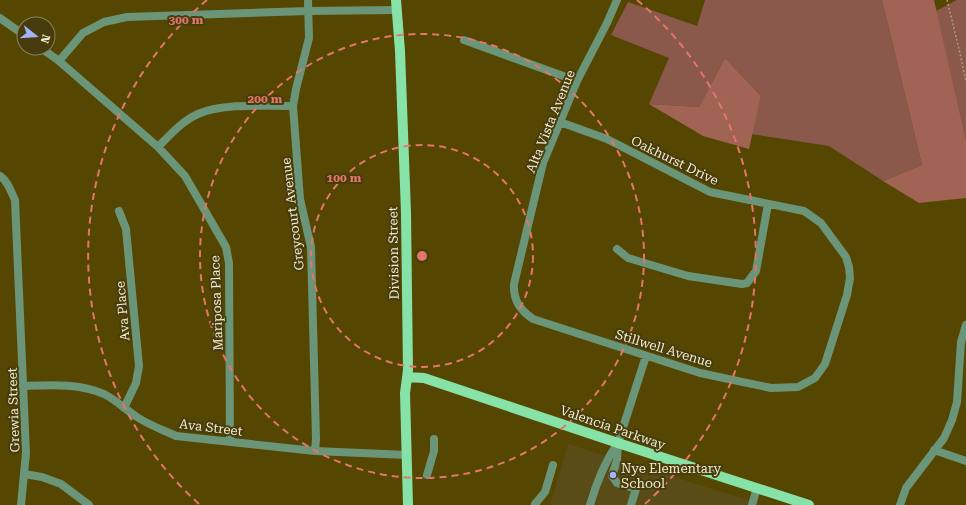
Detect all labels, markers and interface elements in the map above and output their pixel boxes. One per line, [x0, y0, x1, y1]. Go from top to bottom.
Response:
text: 300 m [169, 13, 204, 27]
north arrow [16, 16, 56, 56]
text: N [37, 33, 53, 45]
street label: Alta Vista Avenue [523, 68, 578, 175]
text: 200 m [248, 92, 283, 106]
street label: Oakhurst Drive [629, 133, 721, 188]
street label: Greycourt Avenue [278, 157, 307, 271]
text: 100 m [327, 171, 362, 185]
street label: Division Street [385, 206, 402, 300]
centre of rings [415, 249, 429, 263]
street label: Mariposa Place [207, 255, 226, 351]
street label: Ava Place [112, 280, 133, 341]
street label: Stillwell Avenue [614, 327, 714, 370]
street label: Grewia Street [5, 367, 22, 453]
street label: Valencia Parkway [558, 402, 668, 453]
street label: Ava Street [178, 416, 244, 439]
place label: Nye Elementary School [621, 461, 721, 491]
marker: Nye Elementary School [608, 470, 618, 480]

